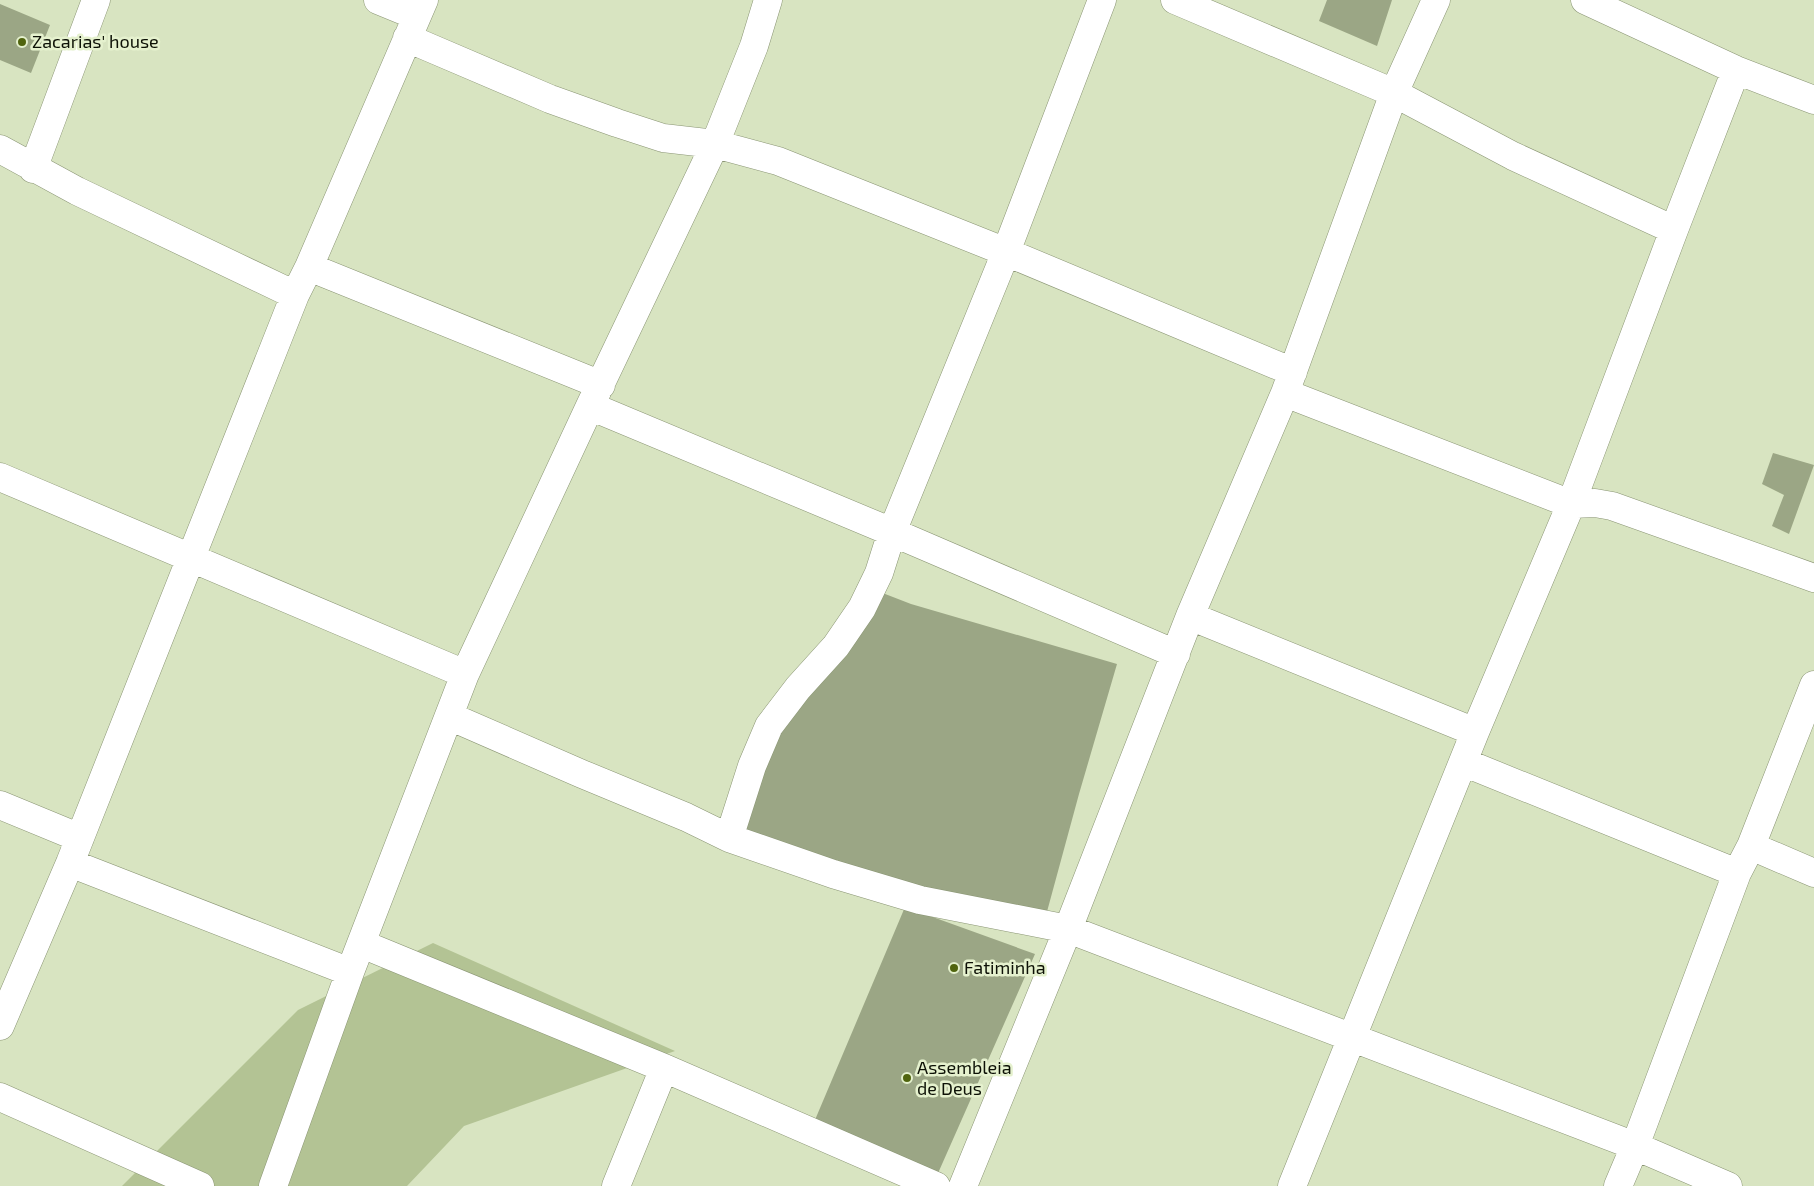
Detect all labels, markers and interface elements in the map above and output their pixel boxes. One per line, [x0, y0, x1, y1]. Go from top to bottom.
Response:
place label: Zacarias' house [32, 30, 159, 52]
marker: Zacarias' house [16, 36, 28, 48]
place label: Fatiminha [964, 956, 1046, 978]
marker: Fatiminha [948, 962, 960, 974]
place label: Assembleia de Deus [917, 1056, 1012, 1099]
marker: Assembleia de Deus [901, 1072, 913, 1084]

